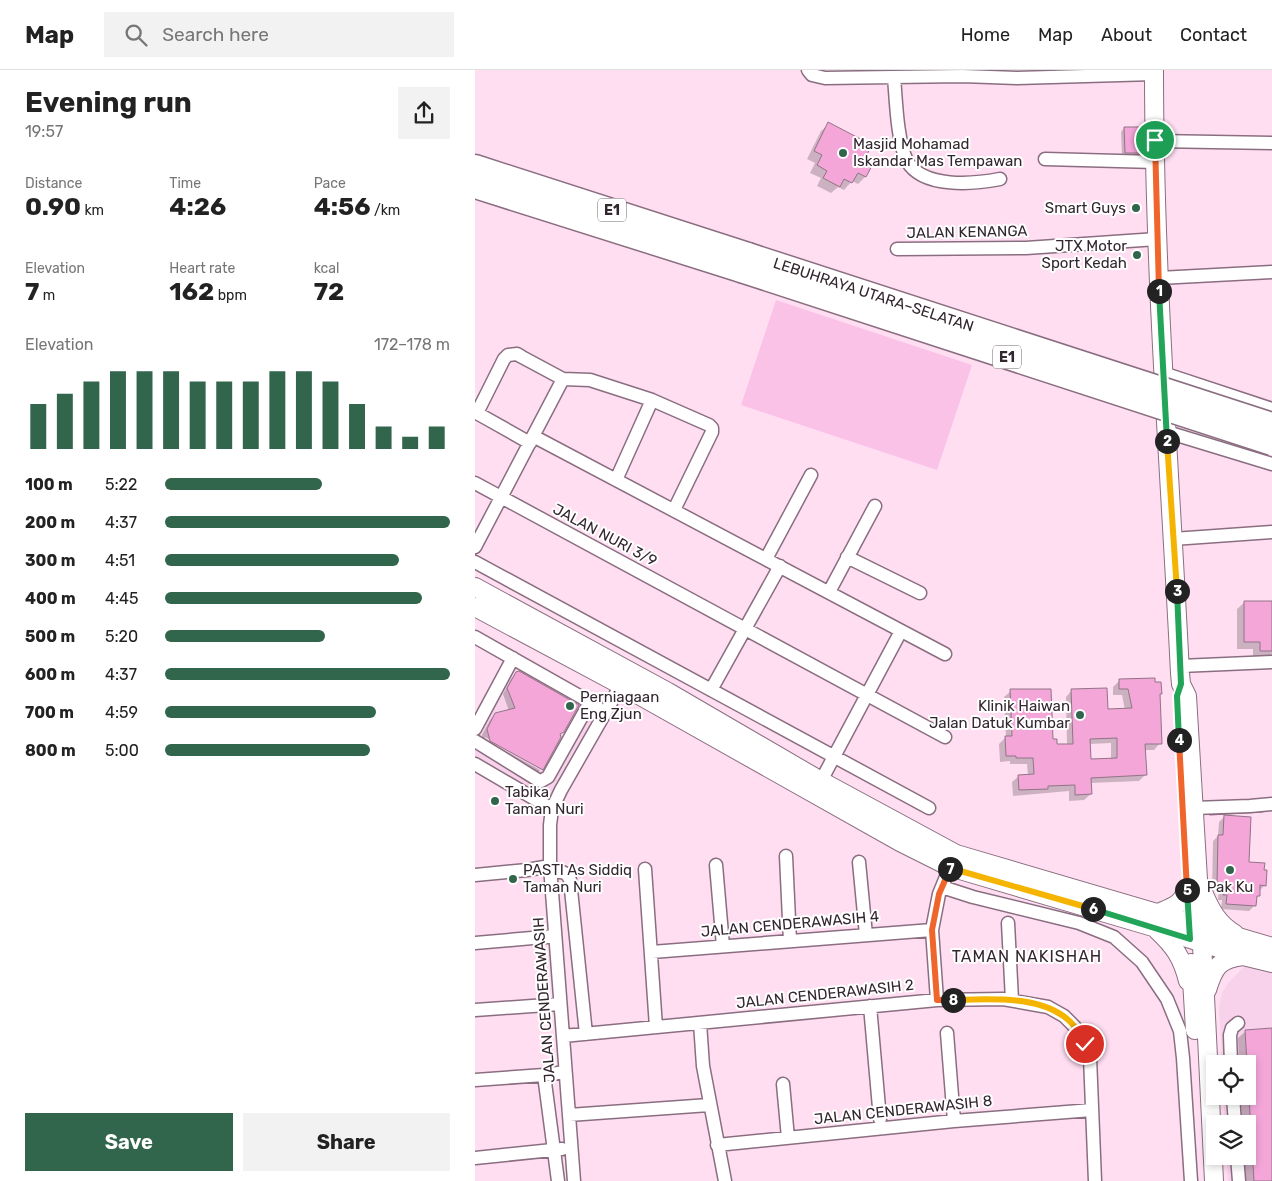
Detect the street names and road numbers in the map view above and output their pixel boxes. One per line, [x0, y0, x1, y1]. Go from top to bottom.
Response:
road number: E1 [598, 198, 626, 222]
street label: JALAN KENANGA [906, 222, 1028, 242]
street label: LEBUHRAYA UTARA–SELATAN [771, 254, 976, 336]
road number: E1 [993, 346, 1021, 368]
street label: JALAN NURI 3/9 [550, 500, 660, 570]
street label: JALAN CENDERAWASIH 4 [700, 907, 880, 941]
street label: JALAN CENDERAWASIH [529, 917, 559, 1083]
street label: JALAN CENDERAWASIH 2 [735, 976, 915, 1012]
street label: JALAN CENDERAWASIH 8 [813, 1092, 993, 1128]

